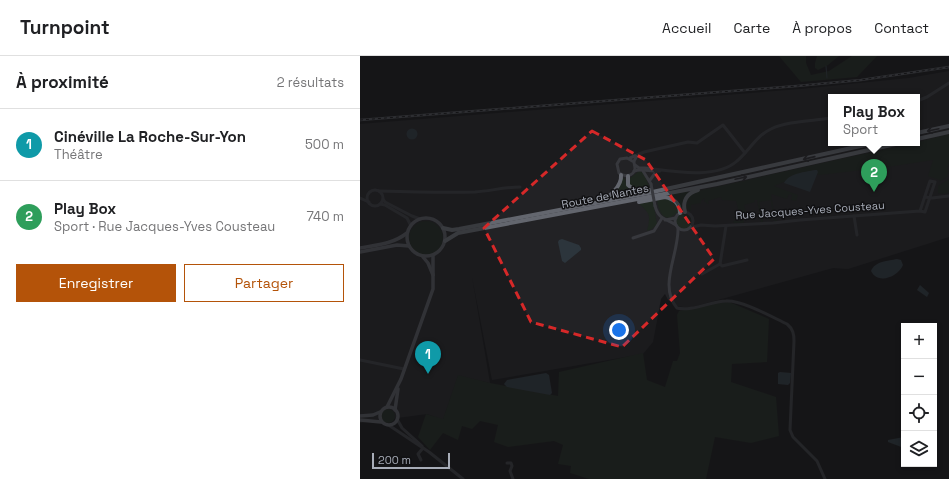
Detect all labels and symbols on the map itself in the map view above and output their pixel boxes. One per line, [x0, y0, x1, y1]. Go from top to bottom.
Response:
one-way arrow [927, 126, 940, 134]
one-way arrow [803, 154, 816, 162]
pin: 2 [861, 159, 887, 192]
one-way arrow [734, 174, 747, 182]
street label: Route de Nantes [560, 181, 650, 211]
street label: Rue Jacques-Yves Cousteau [735, 198, 885, 222]
your location [609, 320, 629, 340]
pin: 1 [415, 341, 441, 374]
scale bar [372, 451, 450, 470]

